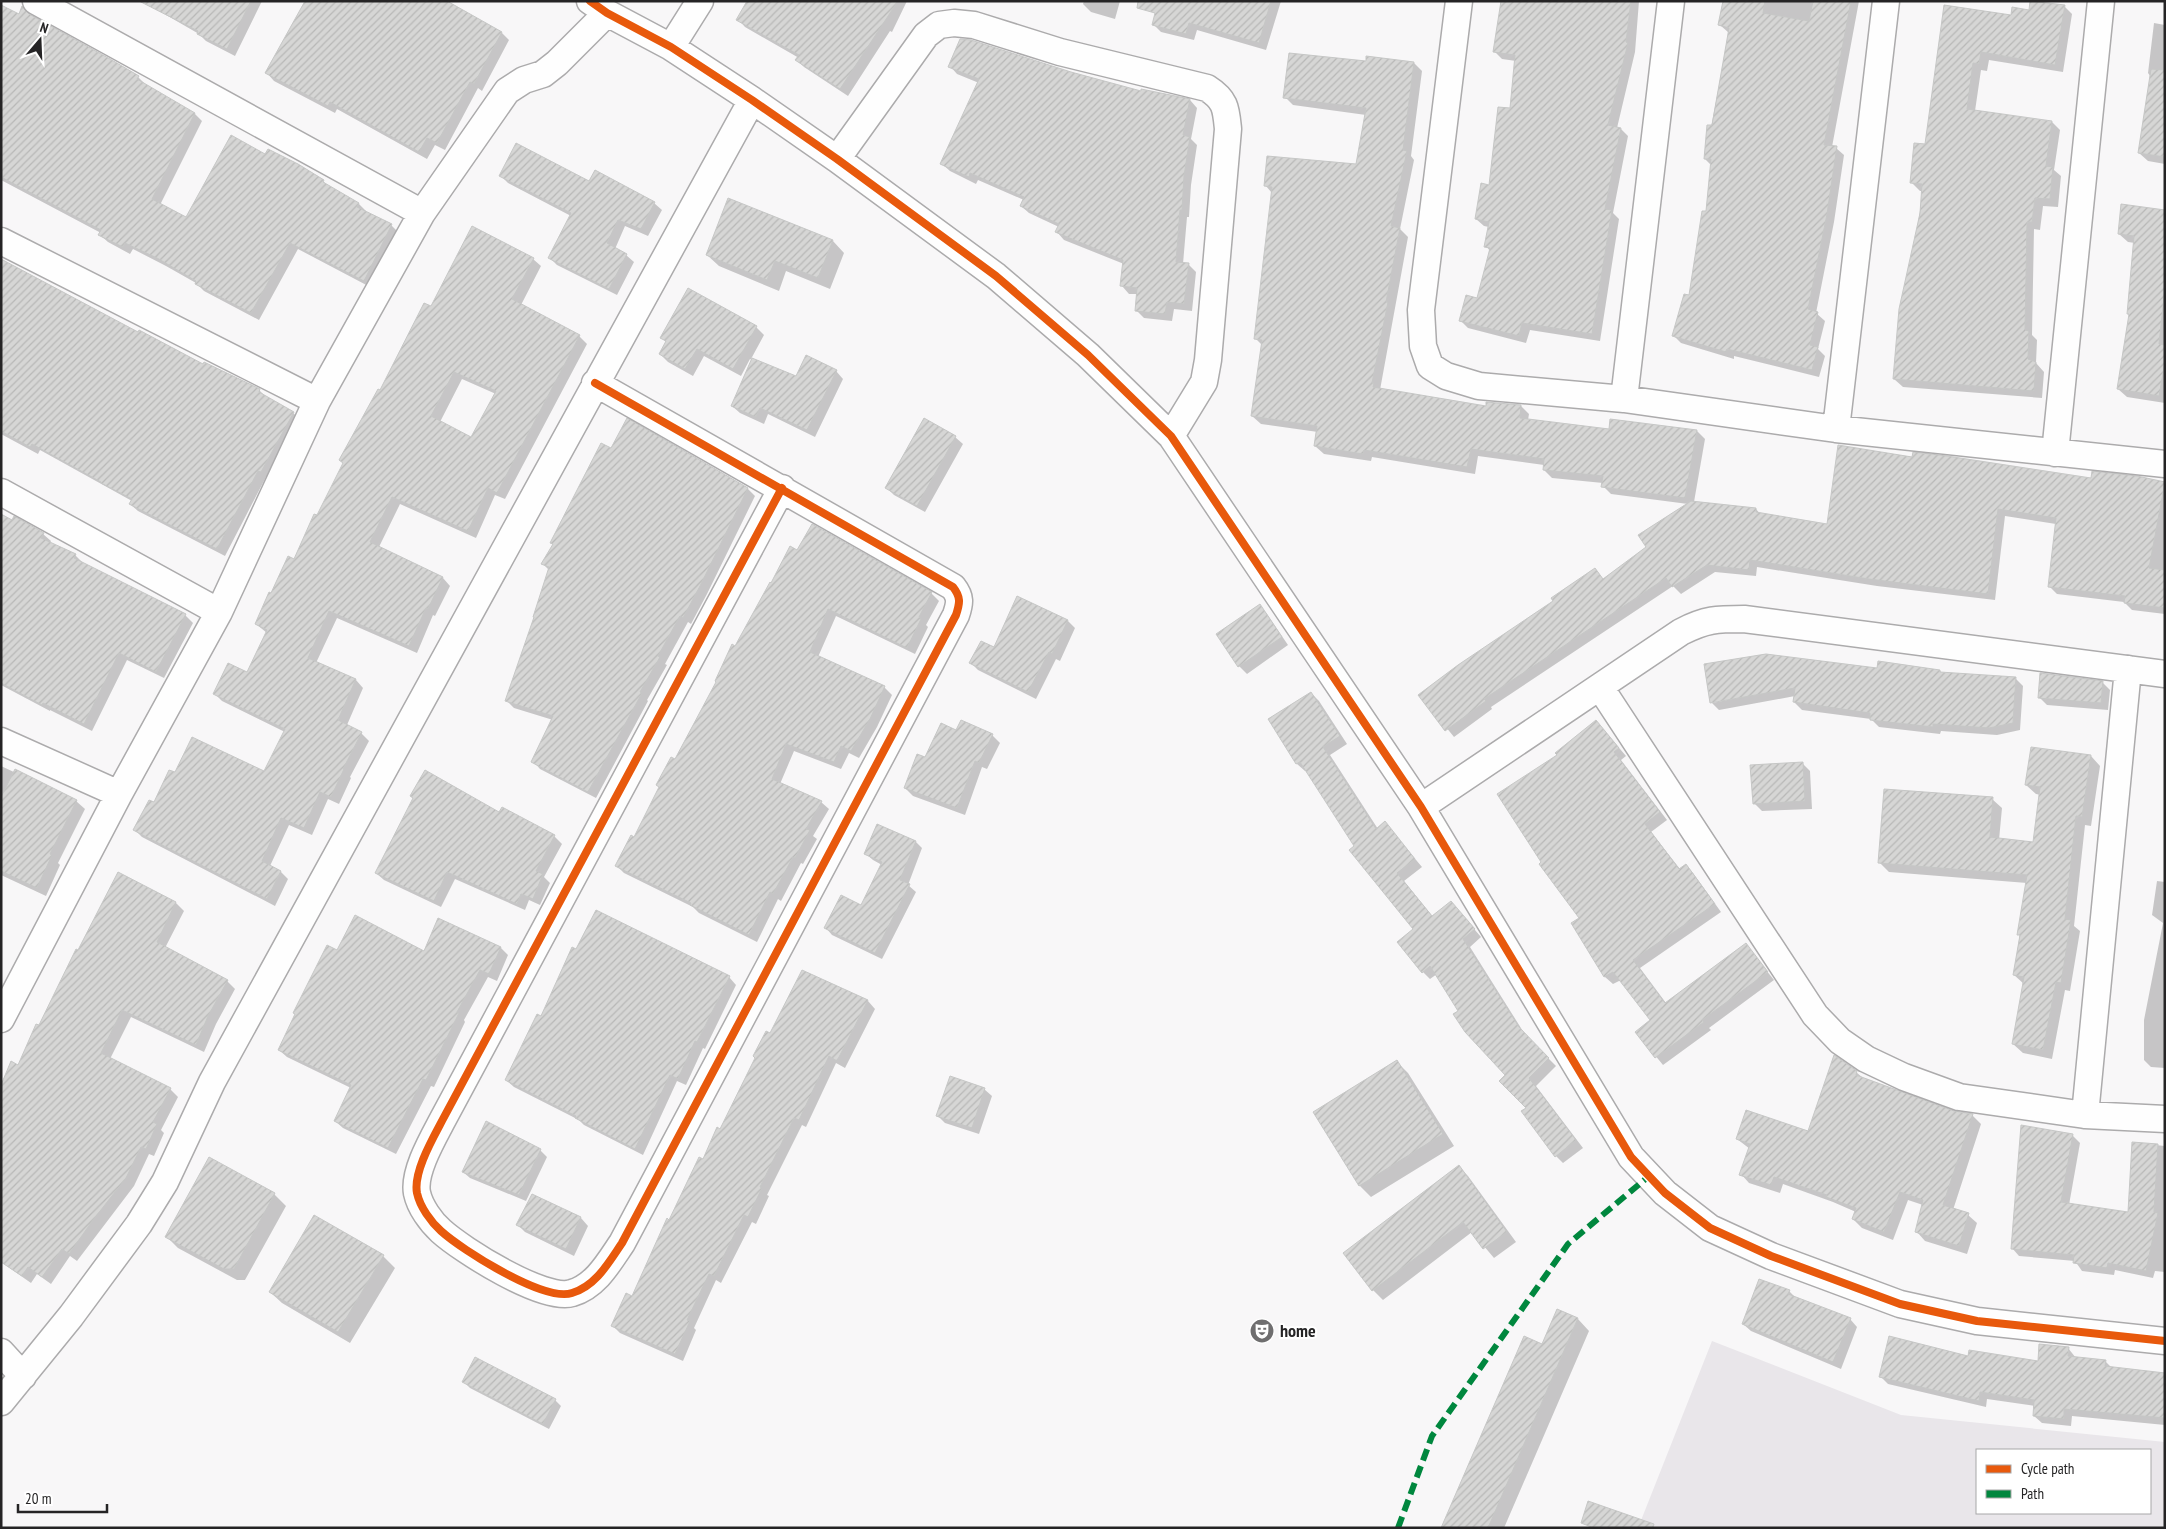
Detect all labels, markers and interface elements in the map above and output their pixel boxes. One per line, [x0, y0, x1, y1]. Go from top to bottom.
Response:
north arrow [15, 15, 65, 65]
text: N [38, 18, 51, 37]
theatre icon: home [1249, 1318, 1275, 1344]
place label: home [1280, 1319, 1316, 1342]
legend [1976, 1449, 2151, 1514]
text: Cycle path [2021, 1459, 2074, 1478]
scale bar [18, 1482, 106, 1514]
text: Path [2021, 1484, 2044, 1503]
text: 20 m [25, 1489, 51, 1508]

